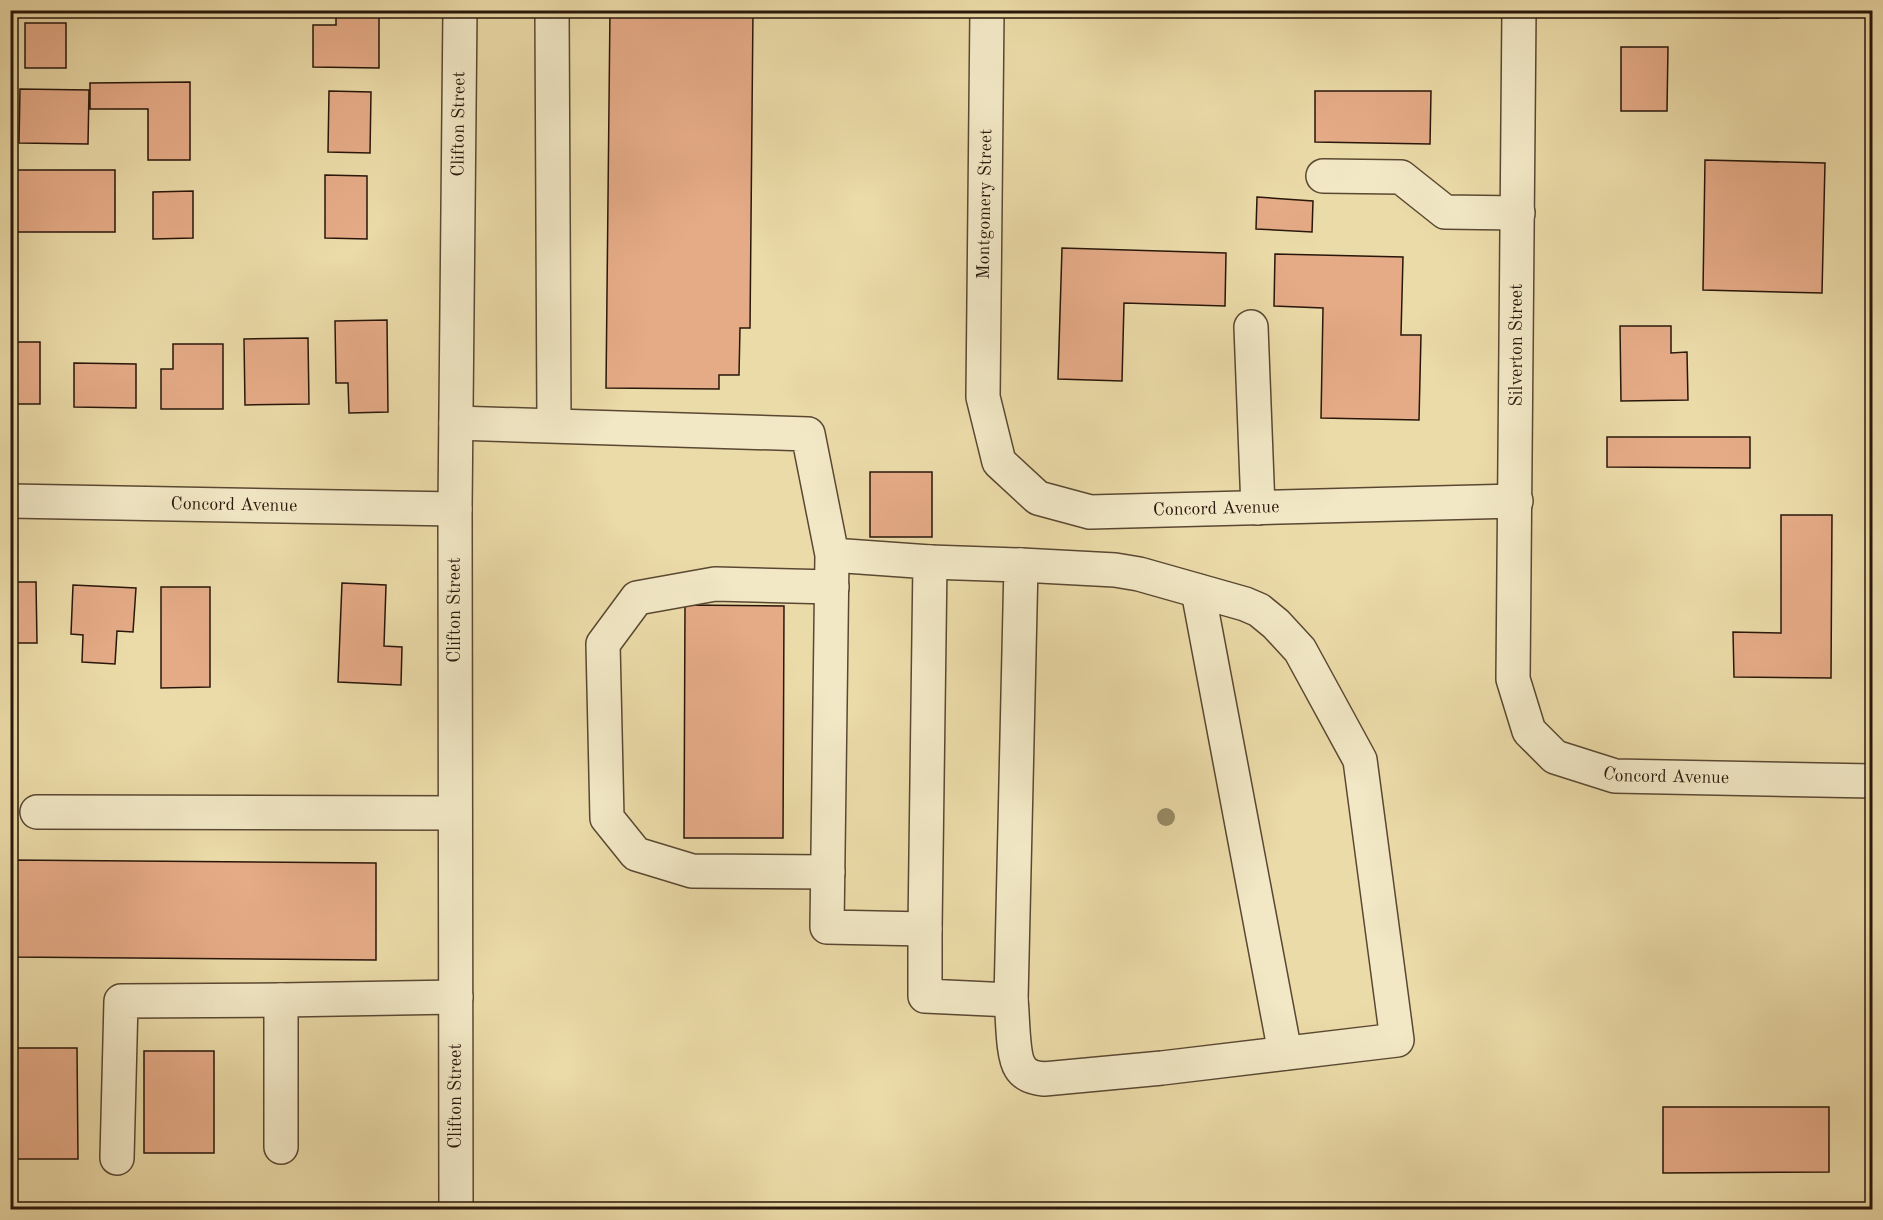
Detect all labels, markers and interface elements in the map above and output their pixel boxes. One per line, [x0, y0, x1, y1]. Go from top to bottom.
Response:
street label: Clifton Street [449, 71, 468, 177]
street label: Montgomery Street [975, 128, 995, 280]
street label: Silverton Street [1508, 284, 1526, 406]
street label: Concord Avenue [171, 495, 297, 515]
street label: Concord Avenue [1153, 498, 1280, 519]
street label: Clifton Street [446, 557, 464, 663]
street label: Concord Avenue [1600, 764, 1729, 787]
street label: Clifton Street [447, 1043, 465, 1149]

